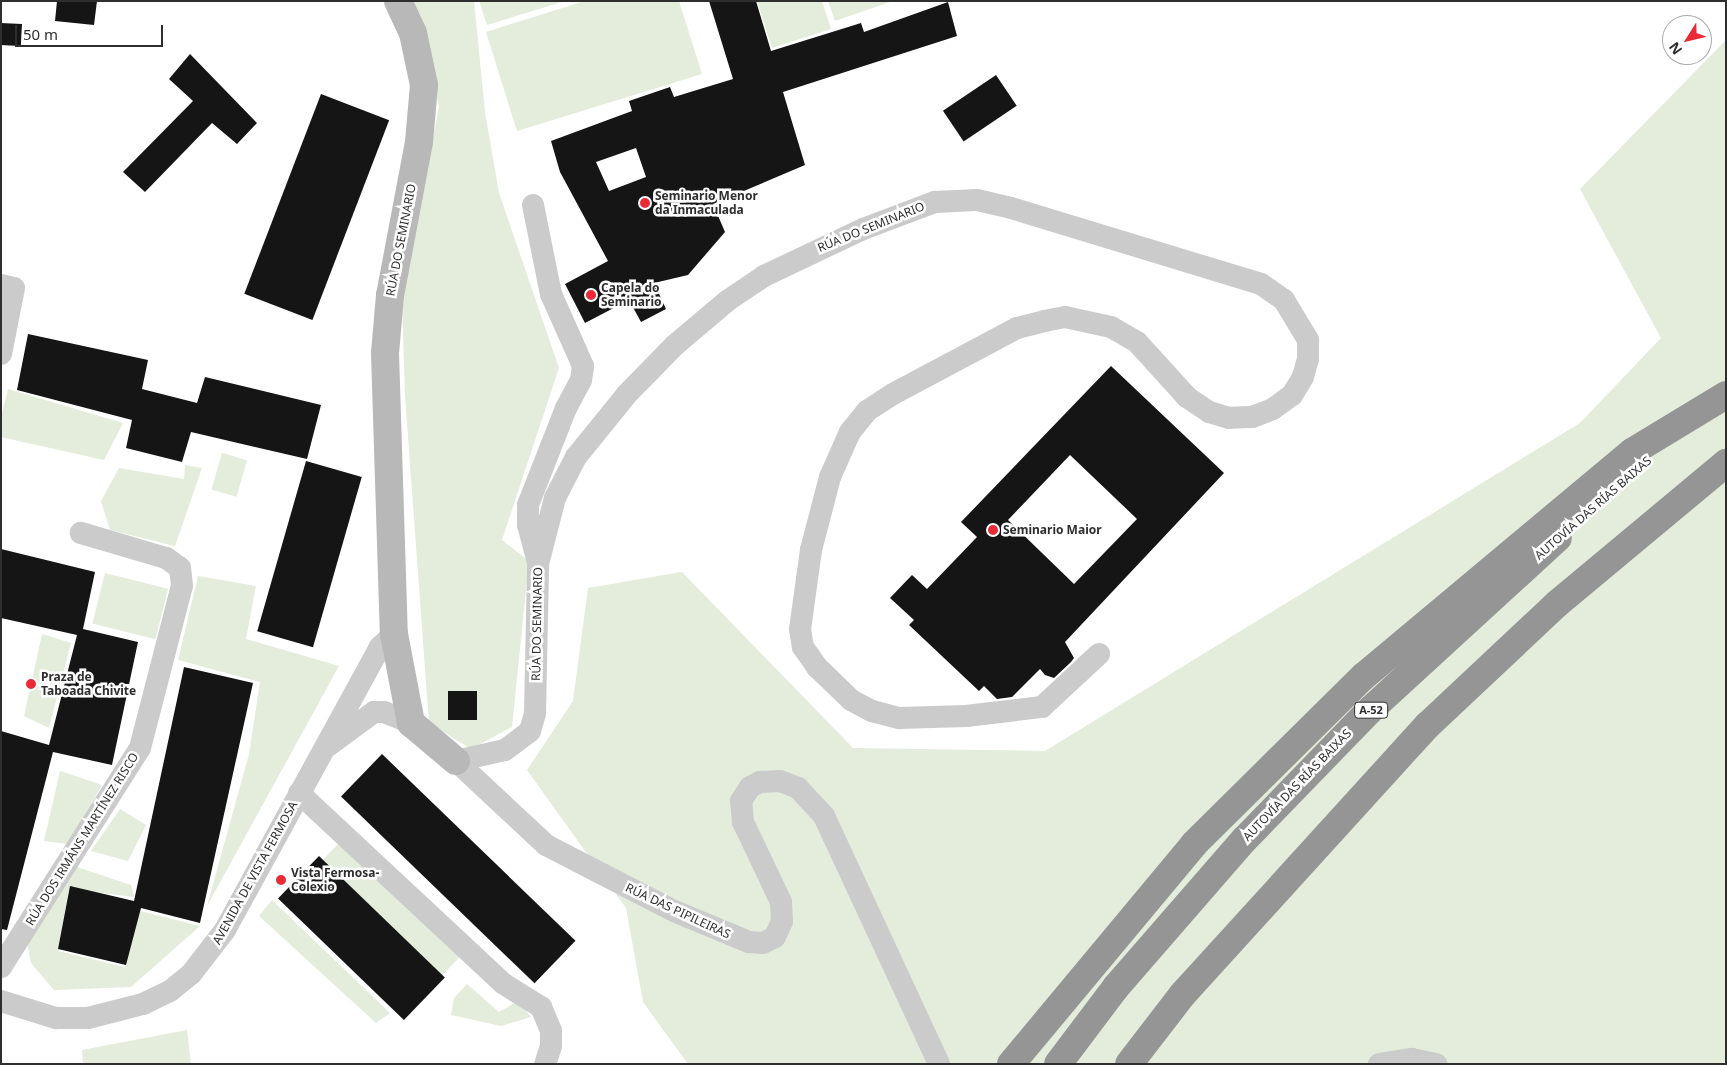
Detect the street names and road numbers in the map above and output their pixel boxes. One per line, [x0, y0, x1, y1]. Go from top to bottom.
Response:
street label: RÚA DO SEMINARIO [383, 183, 419, 297]
street label: RÚA DO SEMINARIO [815, 199, 927, 255]
street label: AUTOVÍA DAS RÍAS BAIXAS [1532, 453, 1654, 563]
street label: RÚA DO SEMINARIO [529, 567, 545, 681]
road number: A-52 [1354, 702, 1388, 718]
street label: AUTOVÍA DAS RÍAS BAIXAS [1240, 726, 1354, 844]
street label: RÚA DOS IRMÁNS MARTÍNEZ RISCO [23, 750, 141, 928]
street label: AVENIDA DE VISTA FERMOSA [210, 799, 300, 947]
street label: RÚA DAS PIPILEIRAS [623, 880, 733, 942]

